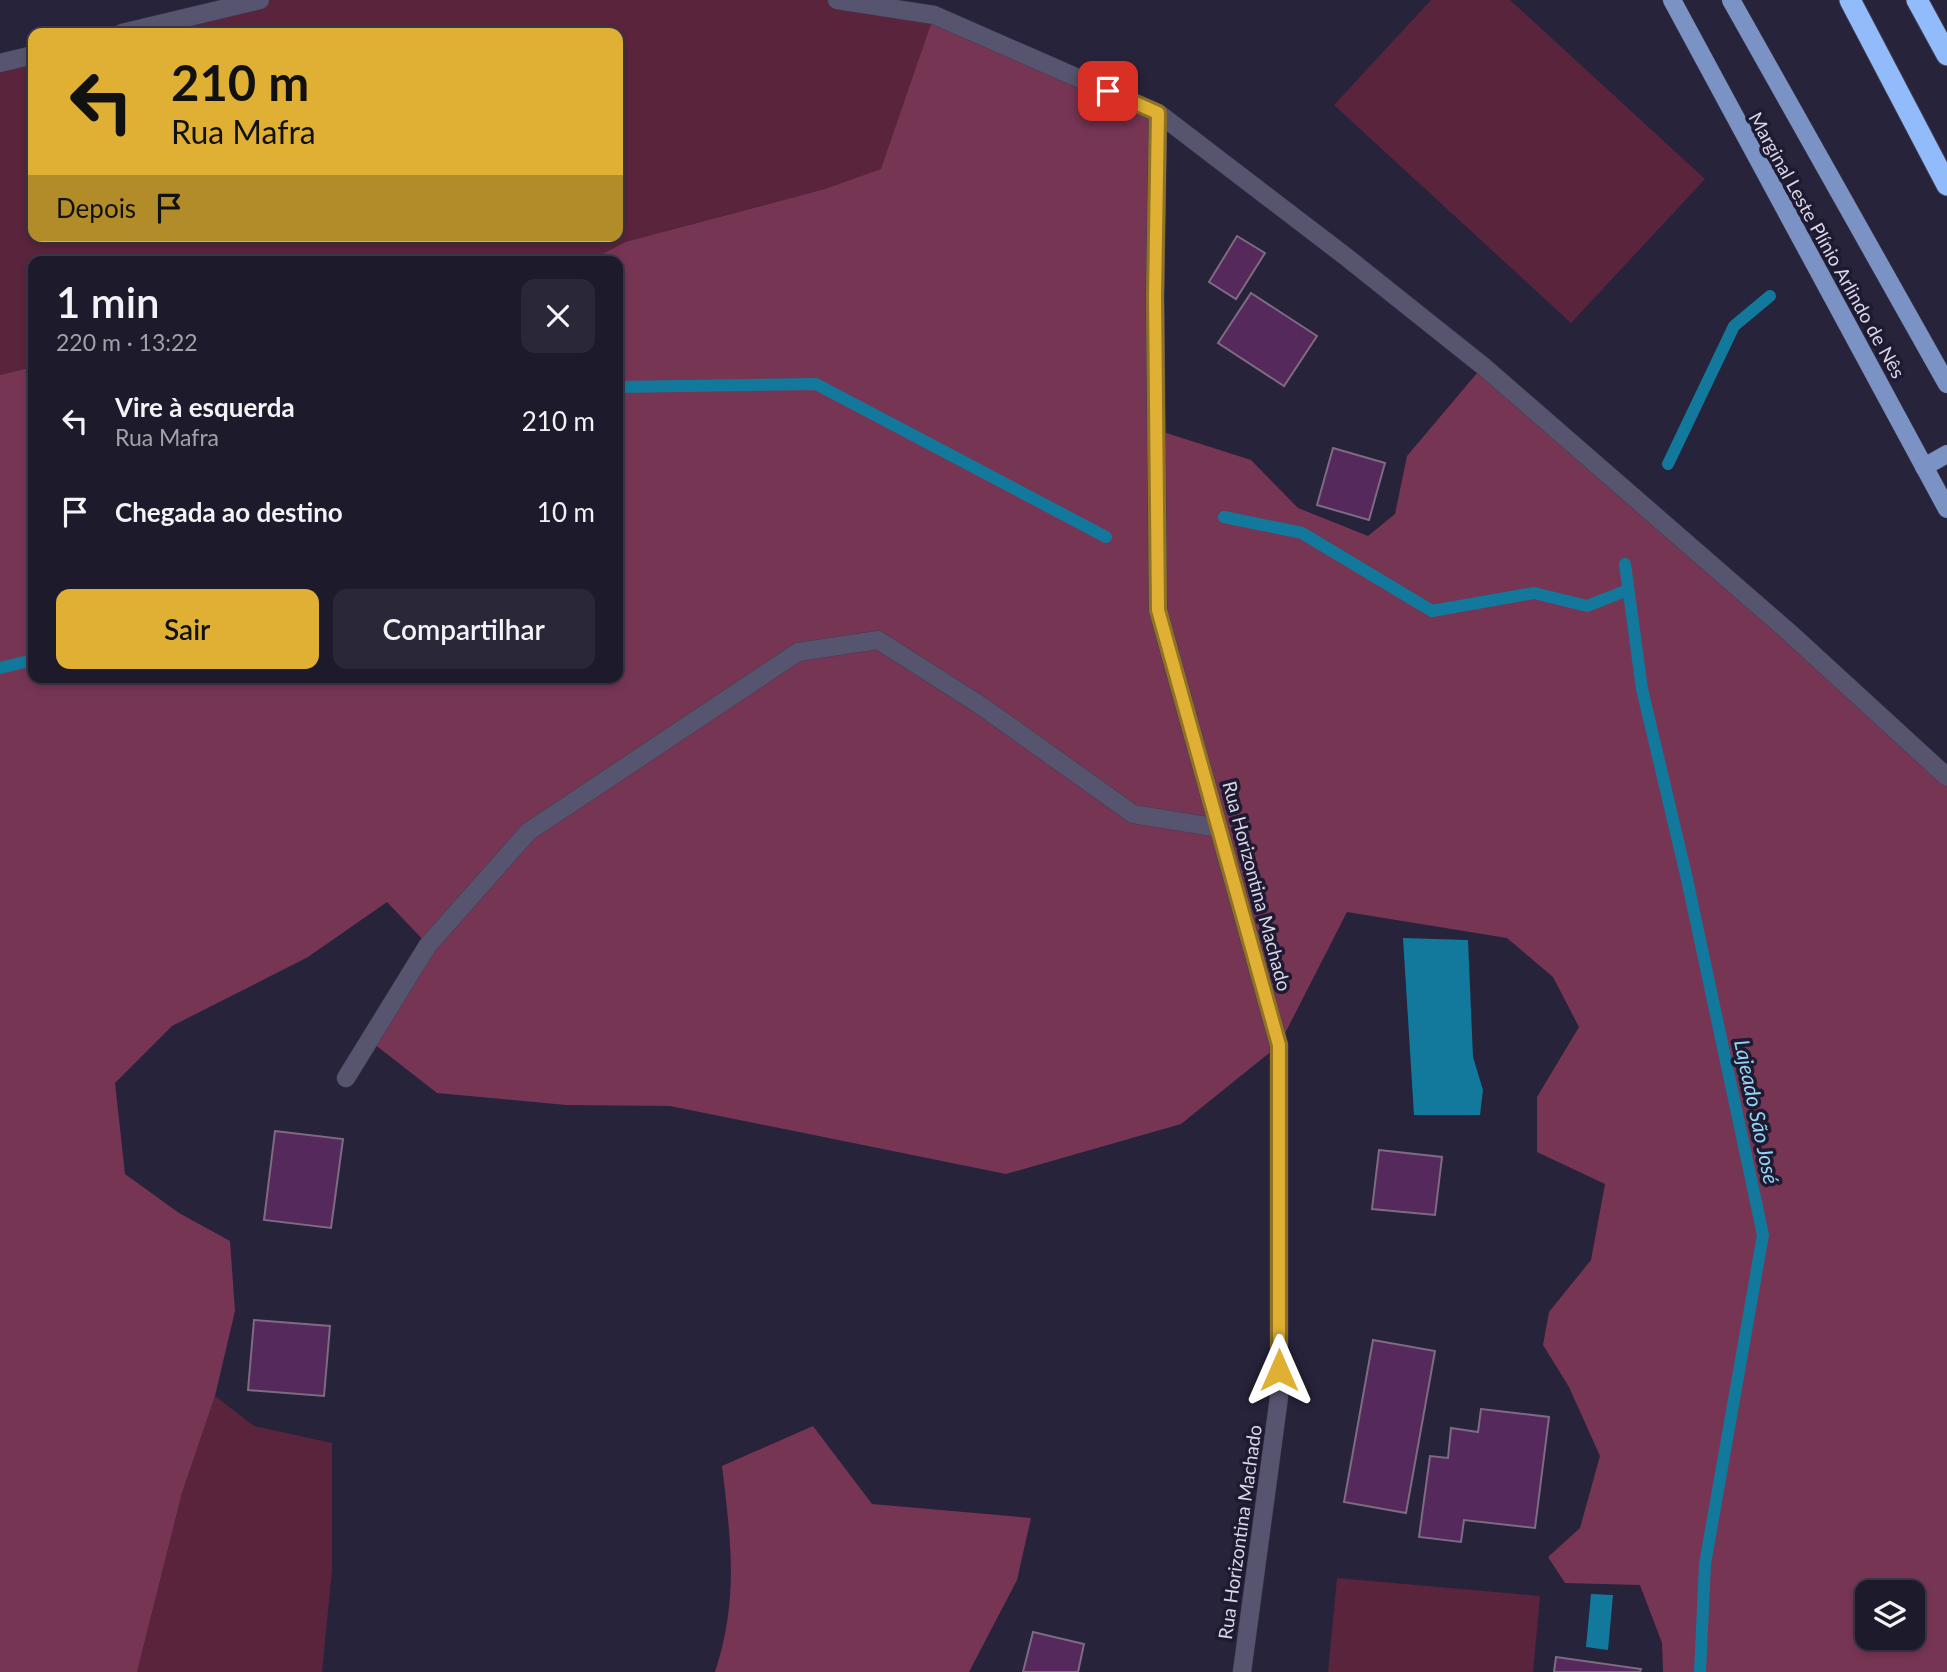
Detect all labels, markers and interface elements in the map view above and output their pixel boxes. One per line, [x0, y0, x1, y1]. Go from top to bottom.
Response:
text: 210 m [171, 53, 309, 111]
icon: left [56, 56, 147, 147]
pin [1078, 61, 1138, 121]
icon: arrive [1089, 72, 1127, 110]
street label: Marginal Leste Plínio Arlindo de Nês [1745, 108, 1910, 382]
text: Rua Mafra [171, 112, 316, 151]
icon: arrive [150, 189, 188, 227]
text: Depois [56, 192, 136, 224]
text: 1 min [56, 277, 160, 327]
button: close [521, 279, 595, 353]
text: 220 m · 13:22 [56, 328, 198, 356]
text: Vire à esquerda [115, 391, 295, 423]
icon: left [56, 402, 94, 440]
text: 210 m [522, 405, 595, 437]
text: Rua Mafra [115, 423, 219, 451]
icon: arrive [56, 493, 94, 531]
text: Chegada ao destino [115, 496, 343, 528]
text: 10 m [537, 496, 595, 528]
button: Sair [56, 589, 319, 669]
button: Compartilhar [333, 589, 595, 669]
street label: Rua Horizontina Machado [1218, 778, 1297, 993]
water label: Lajeado São José [1730, 1037, 1785, 1186]
position arrow [1242, 1333, 1316, 1407]
street label: Rua Horizontina Machado [1213, 1423, 1266, 1641]
map controls [1855, 1580, 1925, 1650]
button: layers [1855, 1580, 1925, 1650]

